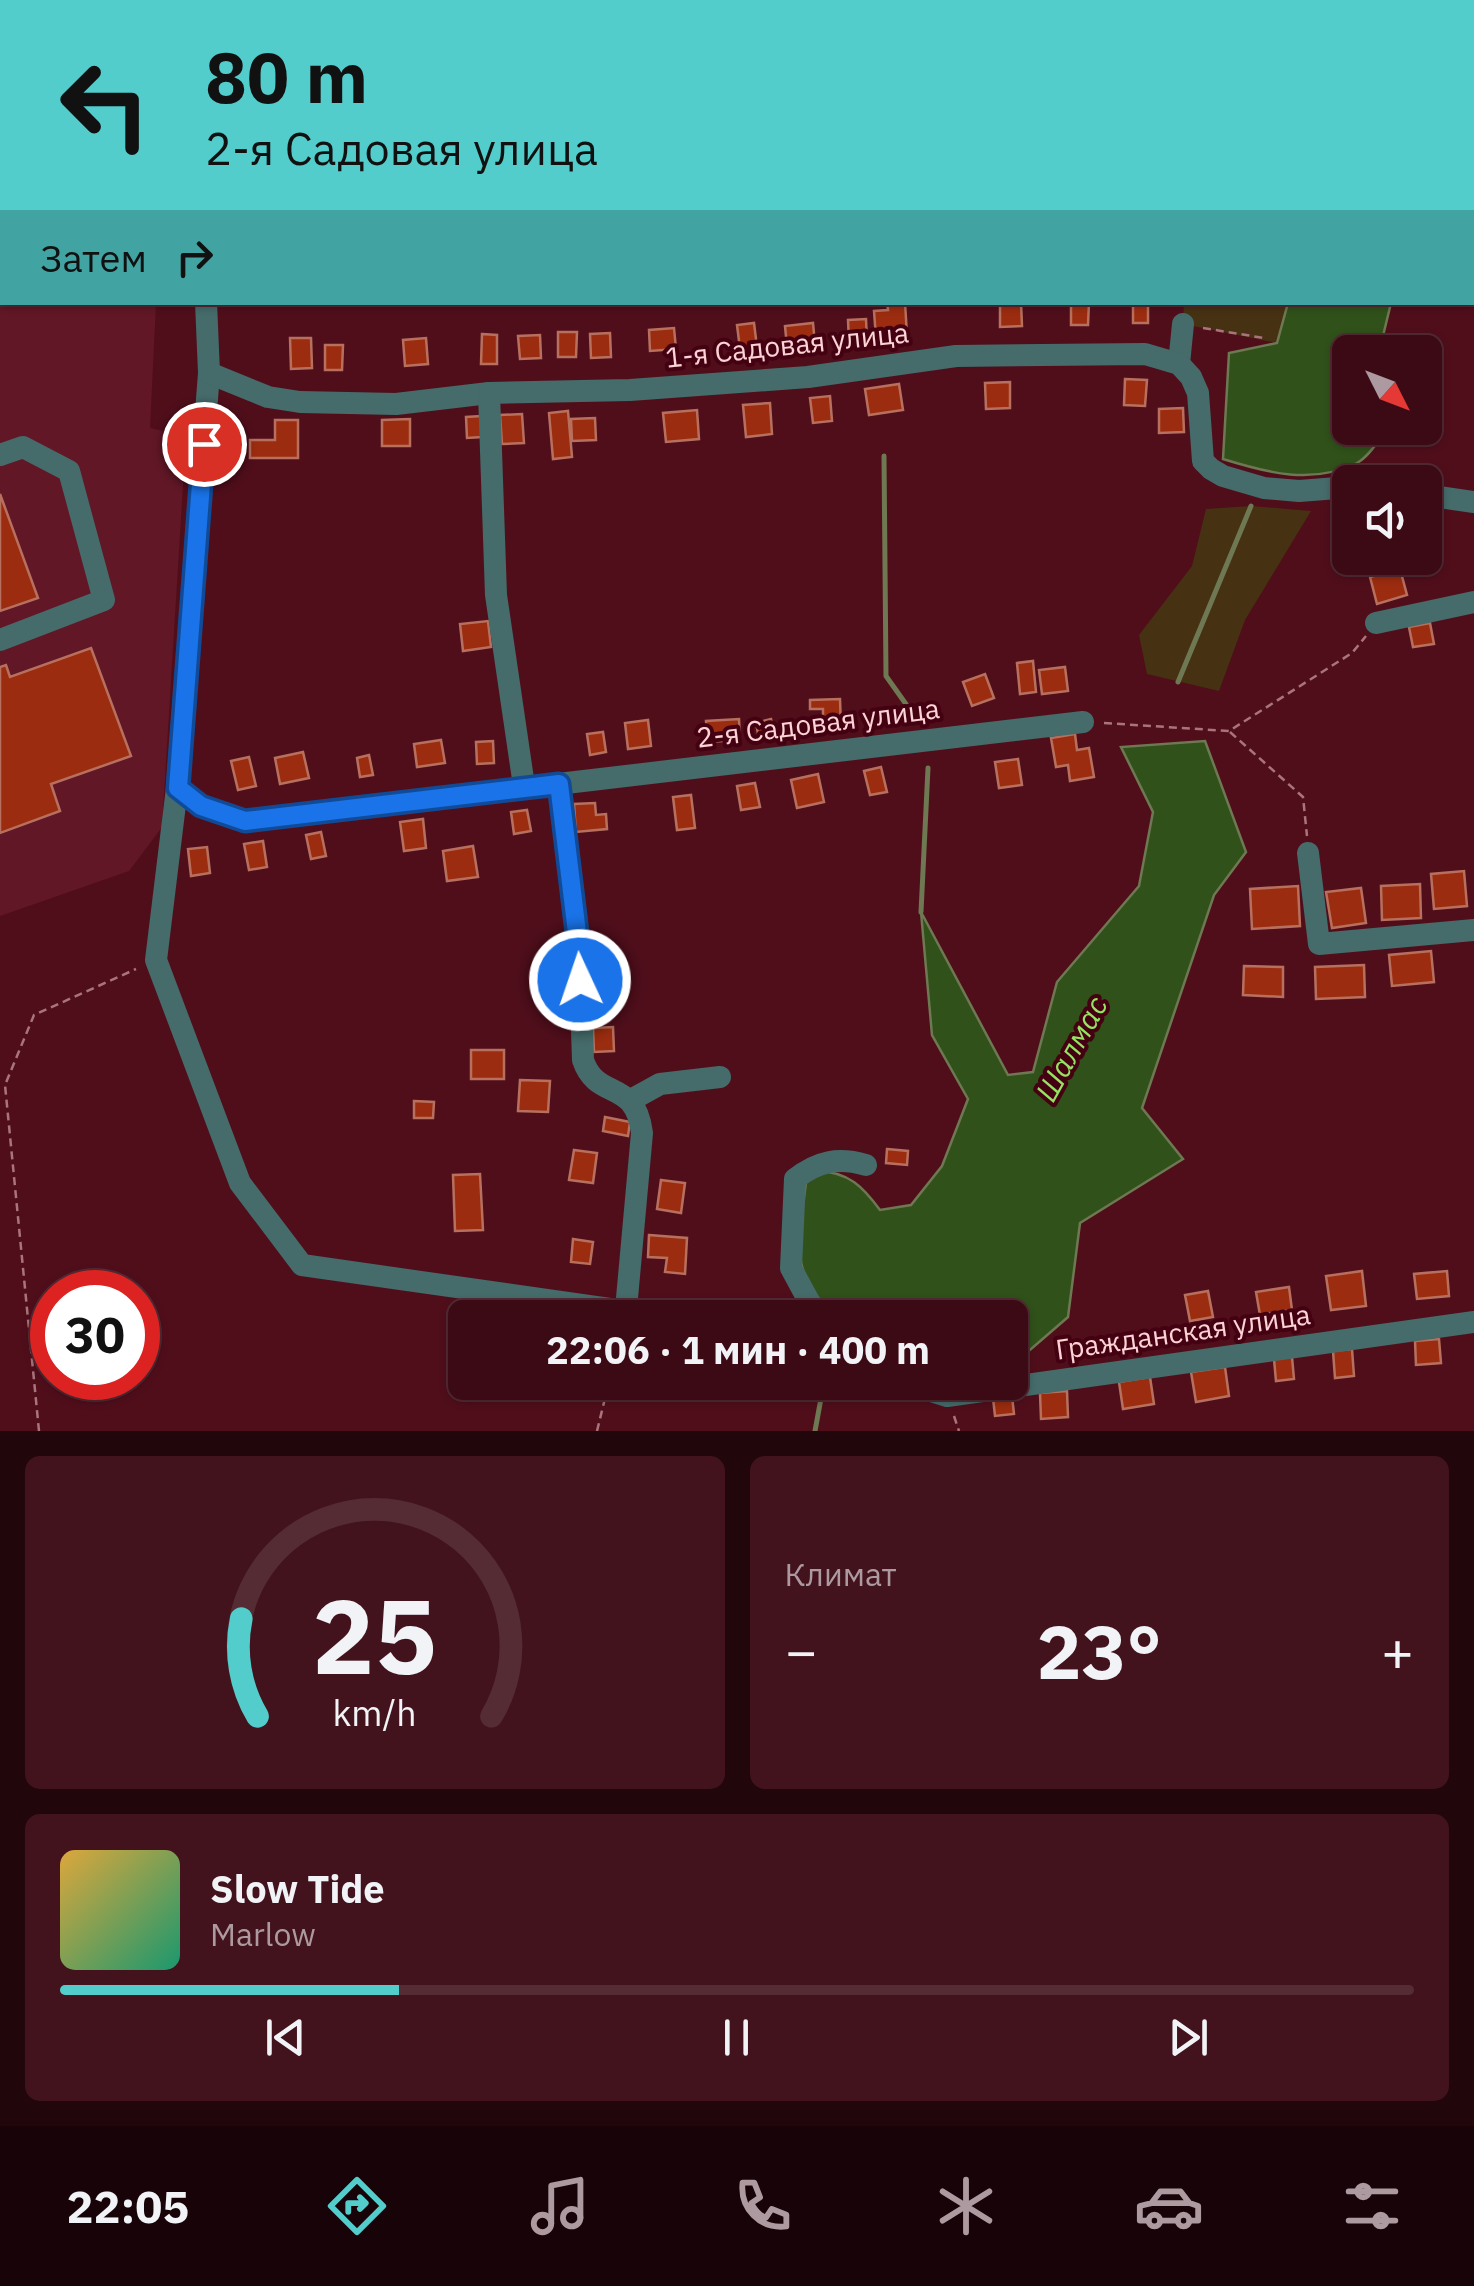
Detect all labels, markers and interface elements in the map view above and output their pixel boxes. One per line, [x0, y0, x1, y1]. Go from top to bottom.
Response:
text: 80 m [205, 31, 368, 122]
icon: left [40, 40, 170, 170]
text: 2-я Садовая улица [205, 119, 598, 177]
icon: right [167, 230, 222, 285]
text: Затем [40, 233, 147, 282]
street label: 1-я Садовая улица [663, 313, 911, 376]
north arrow [1332, 335, 1442, 445]
map controls [1332, 335, 1442, 575]
pin [162, 402, 247, 487]
icon: arrive [177, 417, 232, 472]
button: sound [1332, 465, 1442, 575]
street label: 2-я Садовая улица [694, 689, 942, 756]
position arrow [528, 928, 632, 1032]
water label: Шалмас [1026, 988, 1116, 1108]
speed limit sign: 30 [30, 1270, 160, 1400]
street label: Гражданская улица [1053, 1295, 1313, 1368]
text: 22:06 · 1 мин · 400 m [546, 1325, 930, 1374]
text: Климат [785, 1553, 897, 1595]
text: 25 [312, 1567, 437, 1703]
text: 23° [1037, 1602, 1162, 1700]
text: − [785, 1615, 818, 1686]
text: + [1381, 1615, 1414, 1686]
text: km/h [333, 1689, 417, 1736]
text: Slow Tide [210, 1864, 385, 1913]
text: Marlow [210, 1913, 316, 1955]
icon: previous [258, 2010, 313, 2065]
icon: pause [709, 2010, 764, 2065]
icon: next [1161, 2010, 1216, 2065]
icon: directions [322, 2171, 392, 2241]
icon: music [525, 2171, 595, 2241]
icon: phone [728, 2171, 798, 2241]
icon: climate [931, 2171, 1001, 2241]
icon: car [1134, 2171, 1204, 2241]
icon: filters [1337, 2171, 1407, 2241]
text: 22:05 [67, 2177, 189, 2235]

